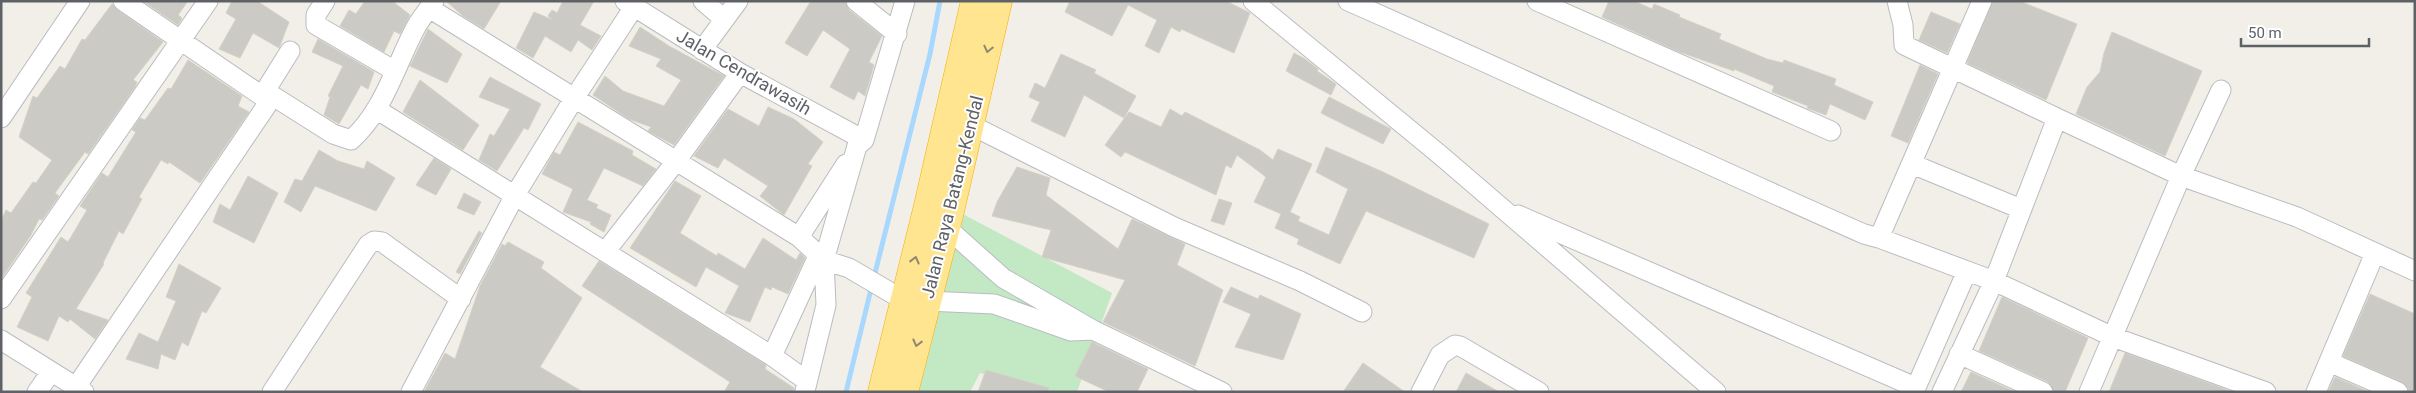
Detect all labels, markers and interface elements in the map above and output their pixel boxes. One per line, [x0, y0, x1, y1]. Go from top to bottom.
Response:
scale bar [2241, 15, 2368, 47]
text: 50 m [2248, 24, 2282, 42]
street label: Jalan Cendrawasih [673, 25, 815, 119]
one-way arrow [983, 44, 994, 53]
street label: Jalan Raya Batang-Kendal [917, 93, 987, 301]
one-way arrow [909, 255, 920, 264]
one-way arrow [912, 338, 922, 346]

